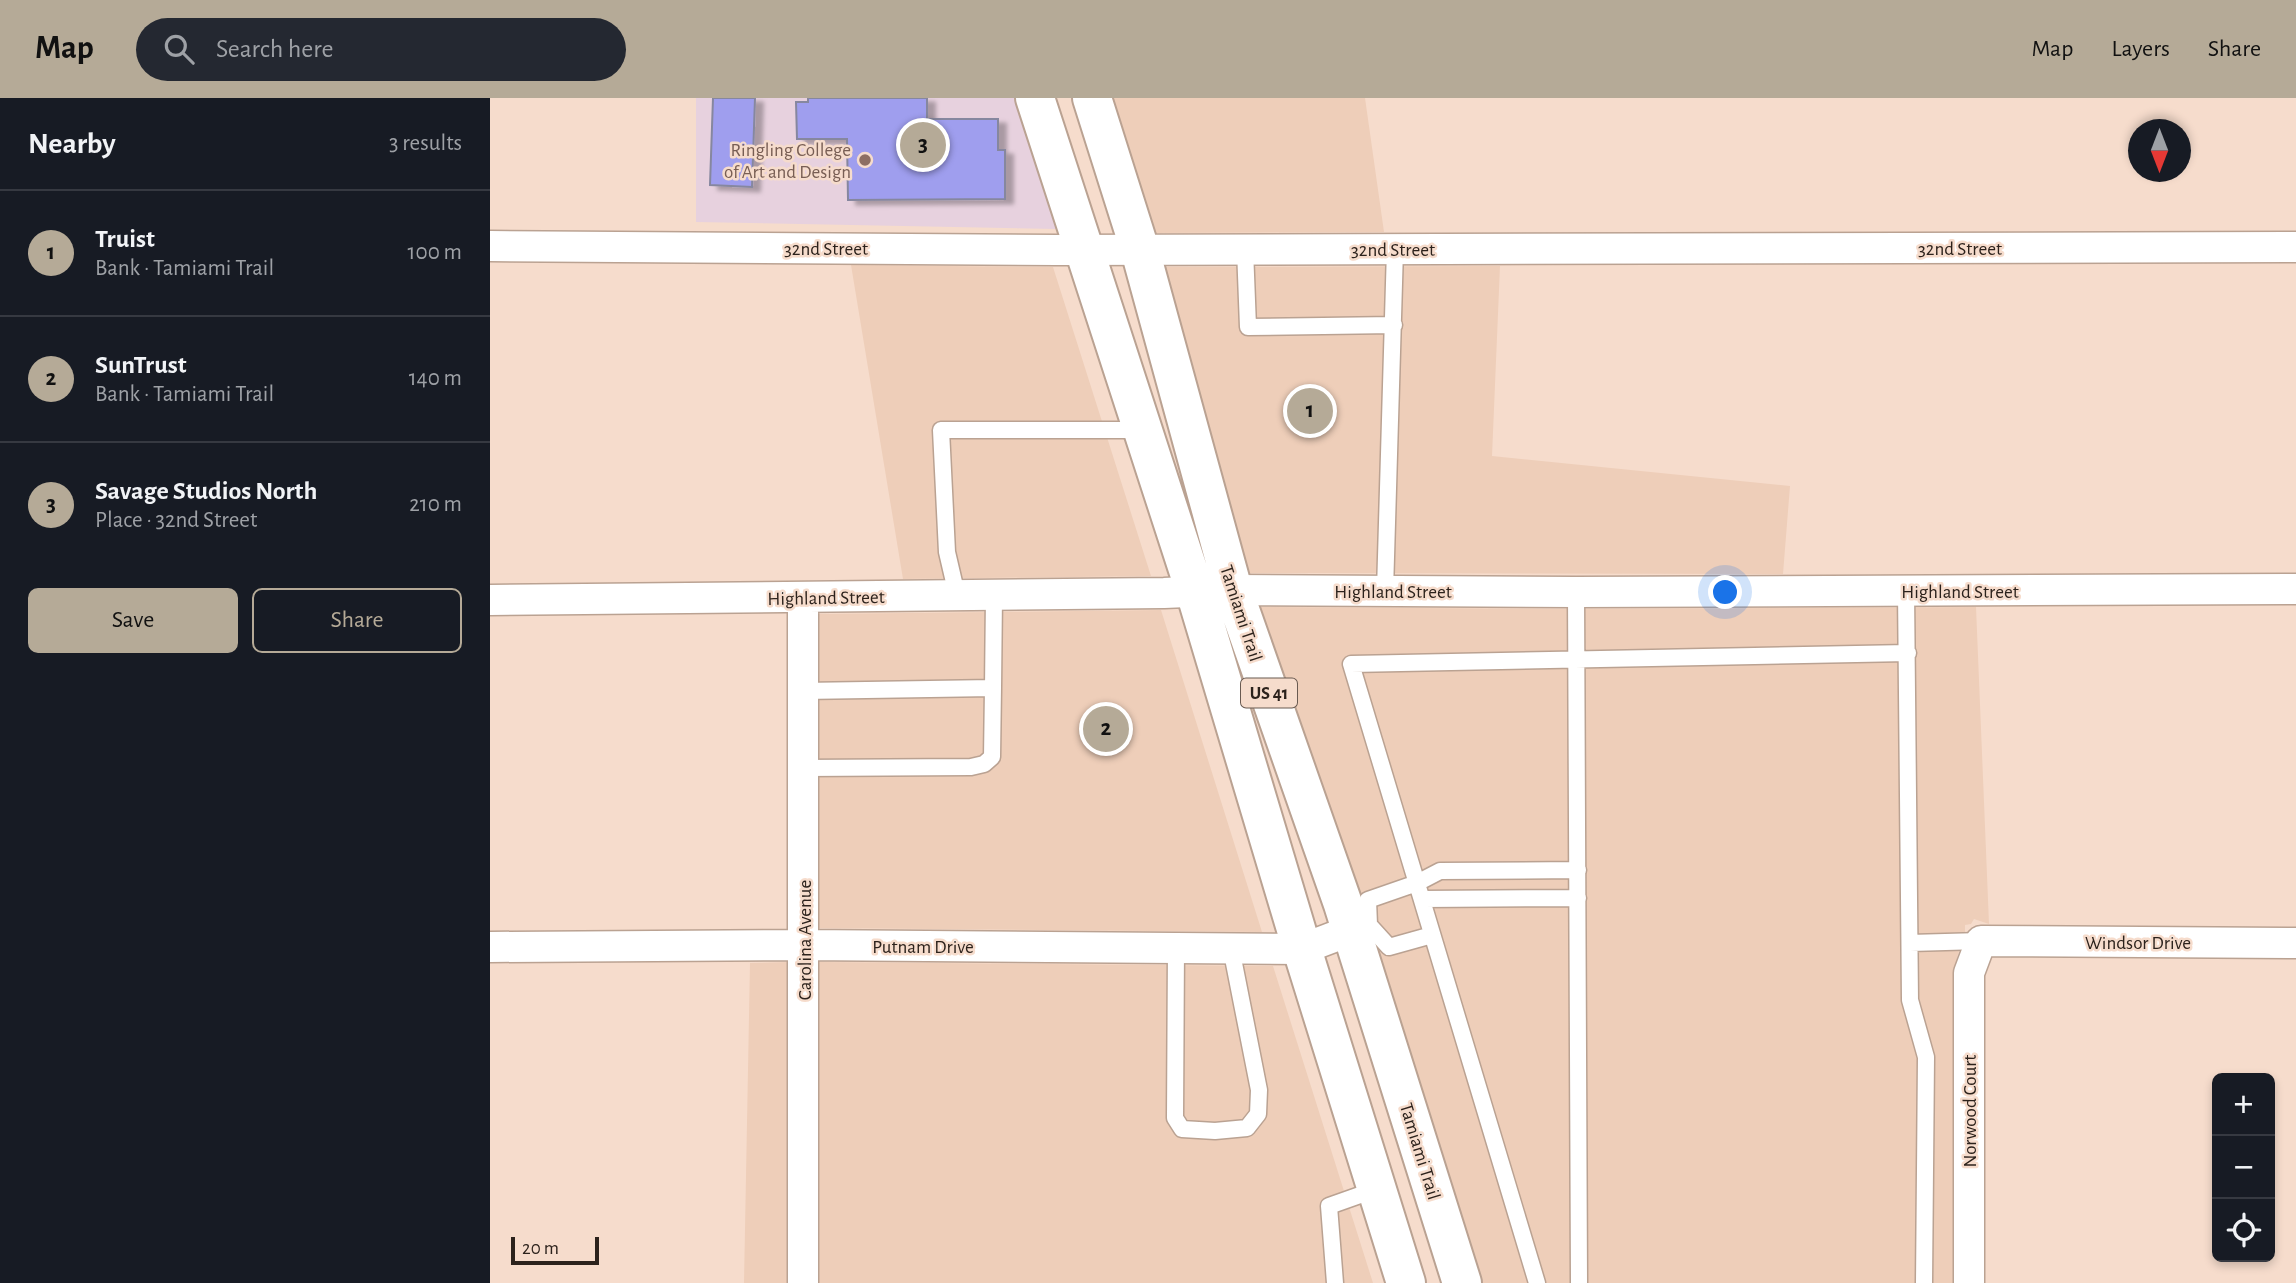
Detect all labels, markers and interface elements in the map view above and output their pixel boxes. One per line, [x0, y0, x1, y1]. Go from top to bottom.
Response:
search box [136, 18, 626, 81]
icon: search [160, 30, 198, 68]
text: Map [35, 32, 94, 65]
text: Search here [216, 36, 334, 62]
text: Map [2031, 37, 2073, 61]
text: Layers [2111, 37, 2170, 61]
text: Share [2208, 37, 2261, 61]
pin: 3 [900, 119, 946, 171]
north arrow [2128, 119, 2191, 182]
text: Nearby [28, 129, 116, 159]
text: 3 results [389, 132, 462, 155]
place label: Ringling College of Art and Design [724, 141, 851, 182]
marker: Ringling College of Art and Design [857, 152, 873, 168]
text: Truist [95, 226, 155, 252]
street label: 32nd Street [784, 240, 868, 259]
street label: 32nd Street [1918, 240, 2002, 259]
text: 1 [47, 241, 55, 264]
text: 100 m [408, 241, 462, 264]
street label: 32nd Street [1351, 241, 1435, 260]
text: Bank · Tamiami Trail [95, 257, 274, 280]
text: SunTrust [95, 352, 187, 378]
text: 2 [46, 367, 56, 390]
text: 140 m [409, 367, 462, 390]
text: Bank · Tamiami Trail [95, 383, 274, 406]
pin: 1 [1287, 385, 1333, 437]
text: Savage Studios North [95, 478, 317, 504]
text: 3 [46, 493, 56, 516]
text: 210 m [409, 493, 462, 516]
text: Place · 32nd Street [95, 509, 257, 532]
street label: Tamiami Trail [1216, 563, 1265, 664]
your location [1708, 575, 1742, 609]
street label: Highland Street [1334, 583, 1452, 602]
street label: Highland Street [1901, 583, 2019, 602]
button: Save [28, 588, 238, 653]
button: Share [252, 588, 462, 653]
street label: Highland Street [767, 588, 885, 609]
road number: US 41 [1241, 678, 1297, 708]
pin: 2 [1083, 703, 1129, 755]
street label: Carolina Avenue [796, 880, 815, 1000]
street label: Windsor Drive [2085, 934, 2191, 953]
street label: Putnam Drive [872, 938, 974, 957]
street label: Norwood Court [1961, 1055, 1980, 1167]
map controls [2212, 1073, 2275, 1262]
button: + [2212, 1073, 2275, 1136]
street label: Tamiami Trail [1396, 1101, 1443, 1202]
button: − [2212, 1136, 2275, 1199]
button: locate [2212, 1199, 2275, 1262]
scale bar [511, 1234, 598, 1266]
text: 20 m [522, 1239, 559, 1258]

